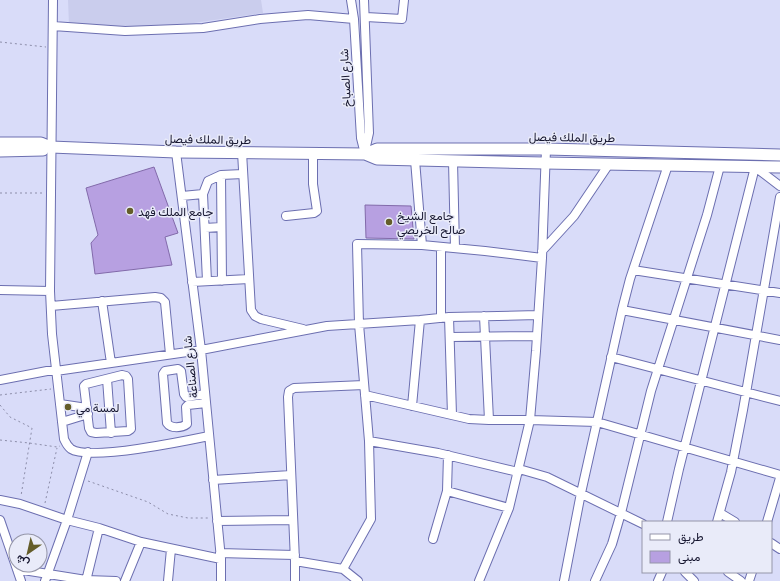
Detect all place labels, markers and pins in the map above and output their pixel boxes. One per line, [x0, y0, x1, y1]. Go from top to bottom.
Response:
place label: جامع الملك فهد [138, 203, 213, 221]
marker: جامع الملك فهد [125, 206, 135, 216]
place label: جامع الشيخ صالح الخريصي [397, 207, 465, 240]
marker: جامع الشيخ صالح الخريصي [384, 217, 394, 227]
place label: لمسة مي [76, 399, 120, 418]
marker: لمسة مي [63, 402, 73, 412]

